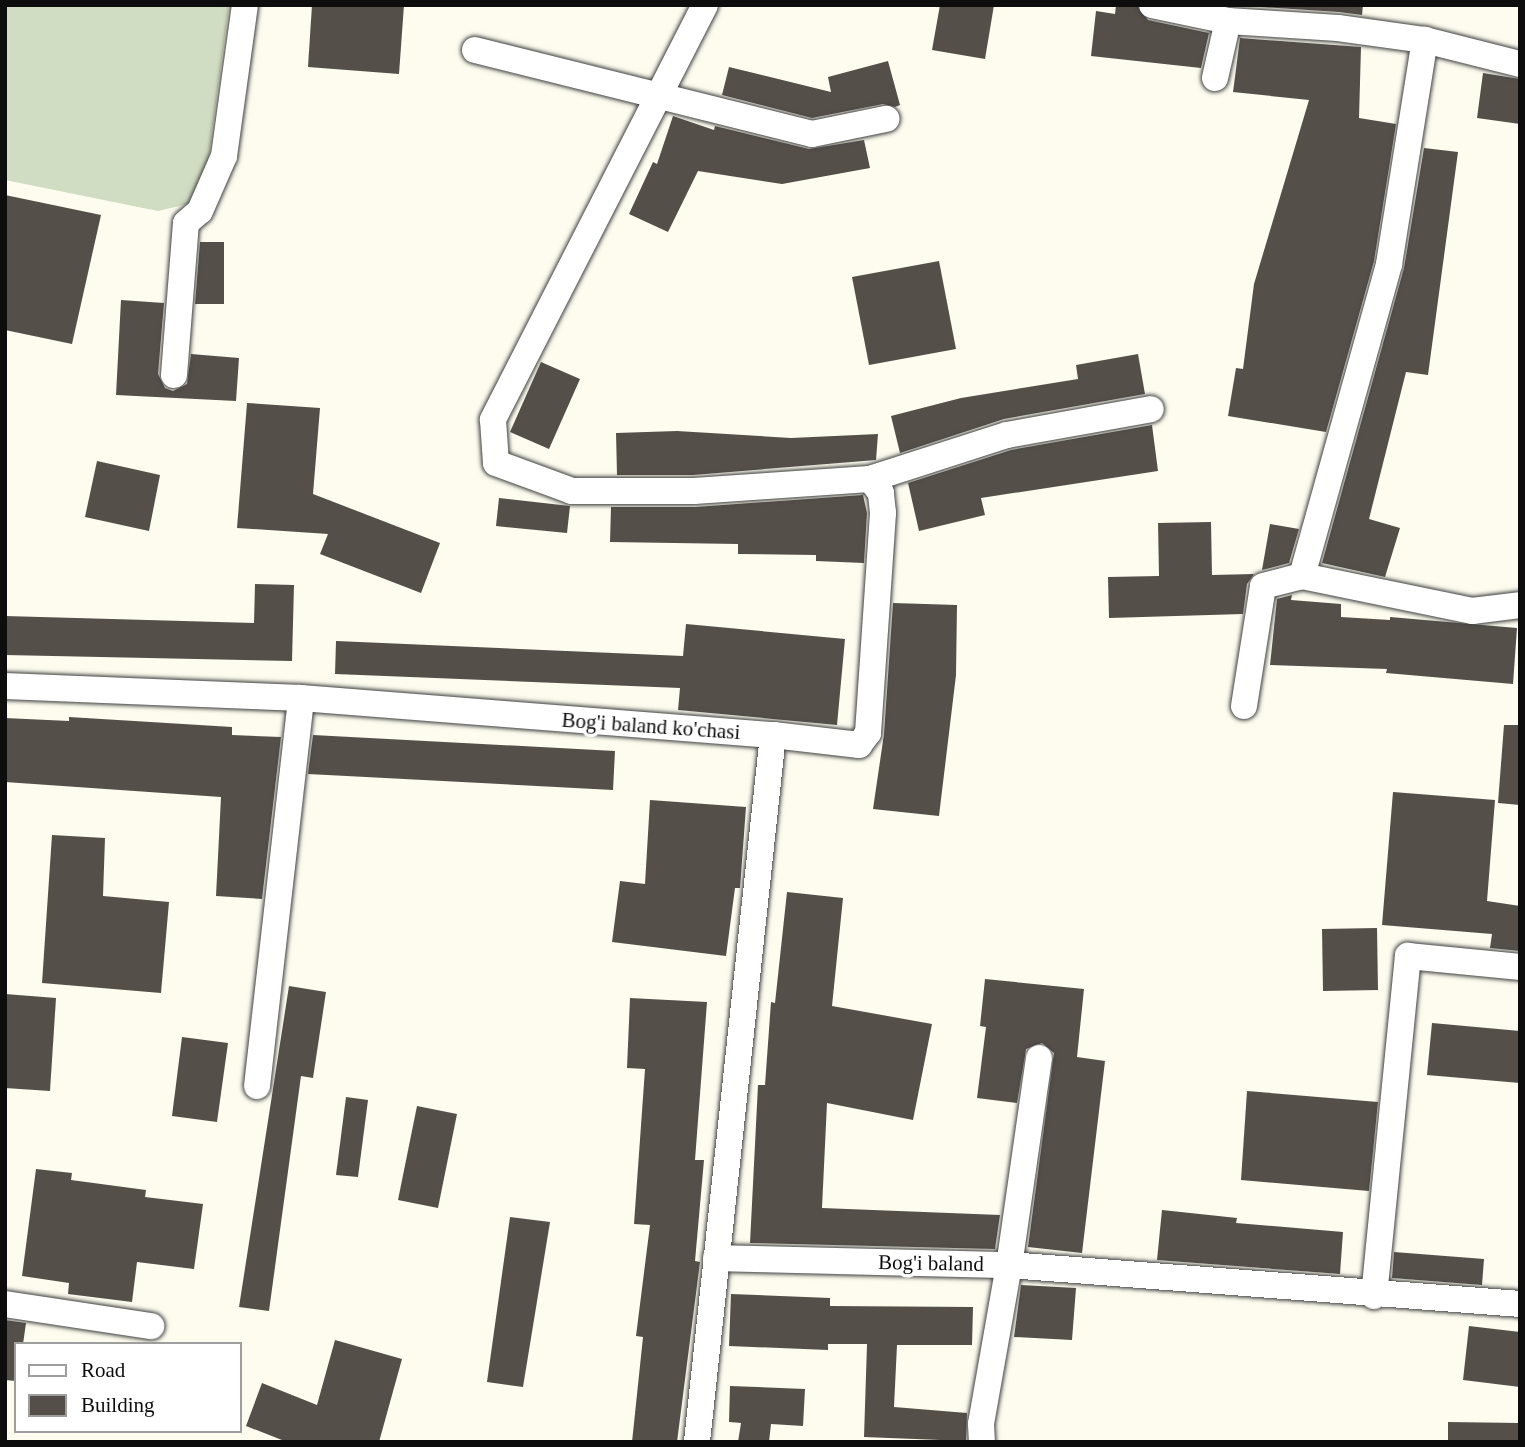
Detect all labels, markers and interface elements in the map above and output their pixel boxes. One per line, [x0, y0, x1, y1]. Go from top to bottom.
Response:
street label: Bog'i baland ko'chasi [561, 707, 741, 745]
street label: Bog'i baland [878, 1249, 984, 1277]
legend [14, 1342, 242, 1433]
text: Road [81, 1358, 125, 1382]
text: Building [81, 1393, 155, 1417]

